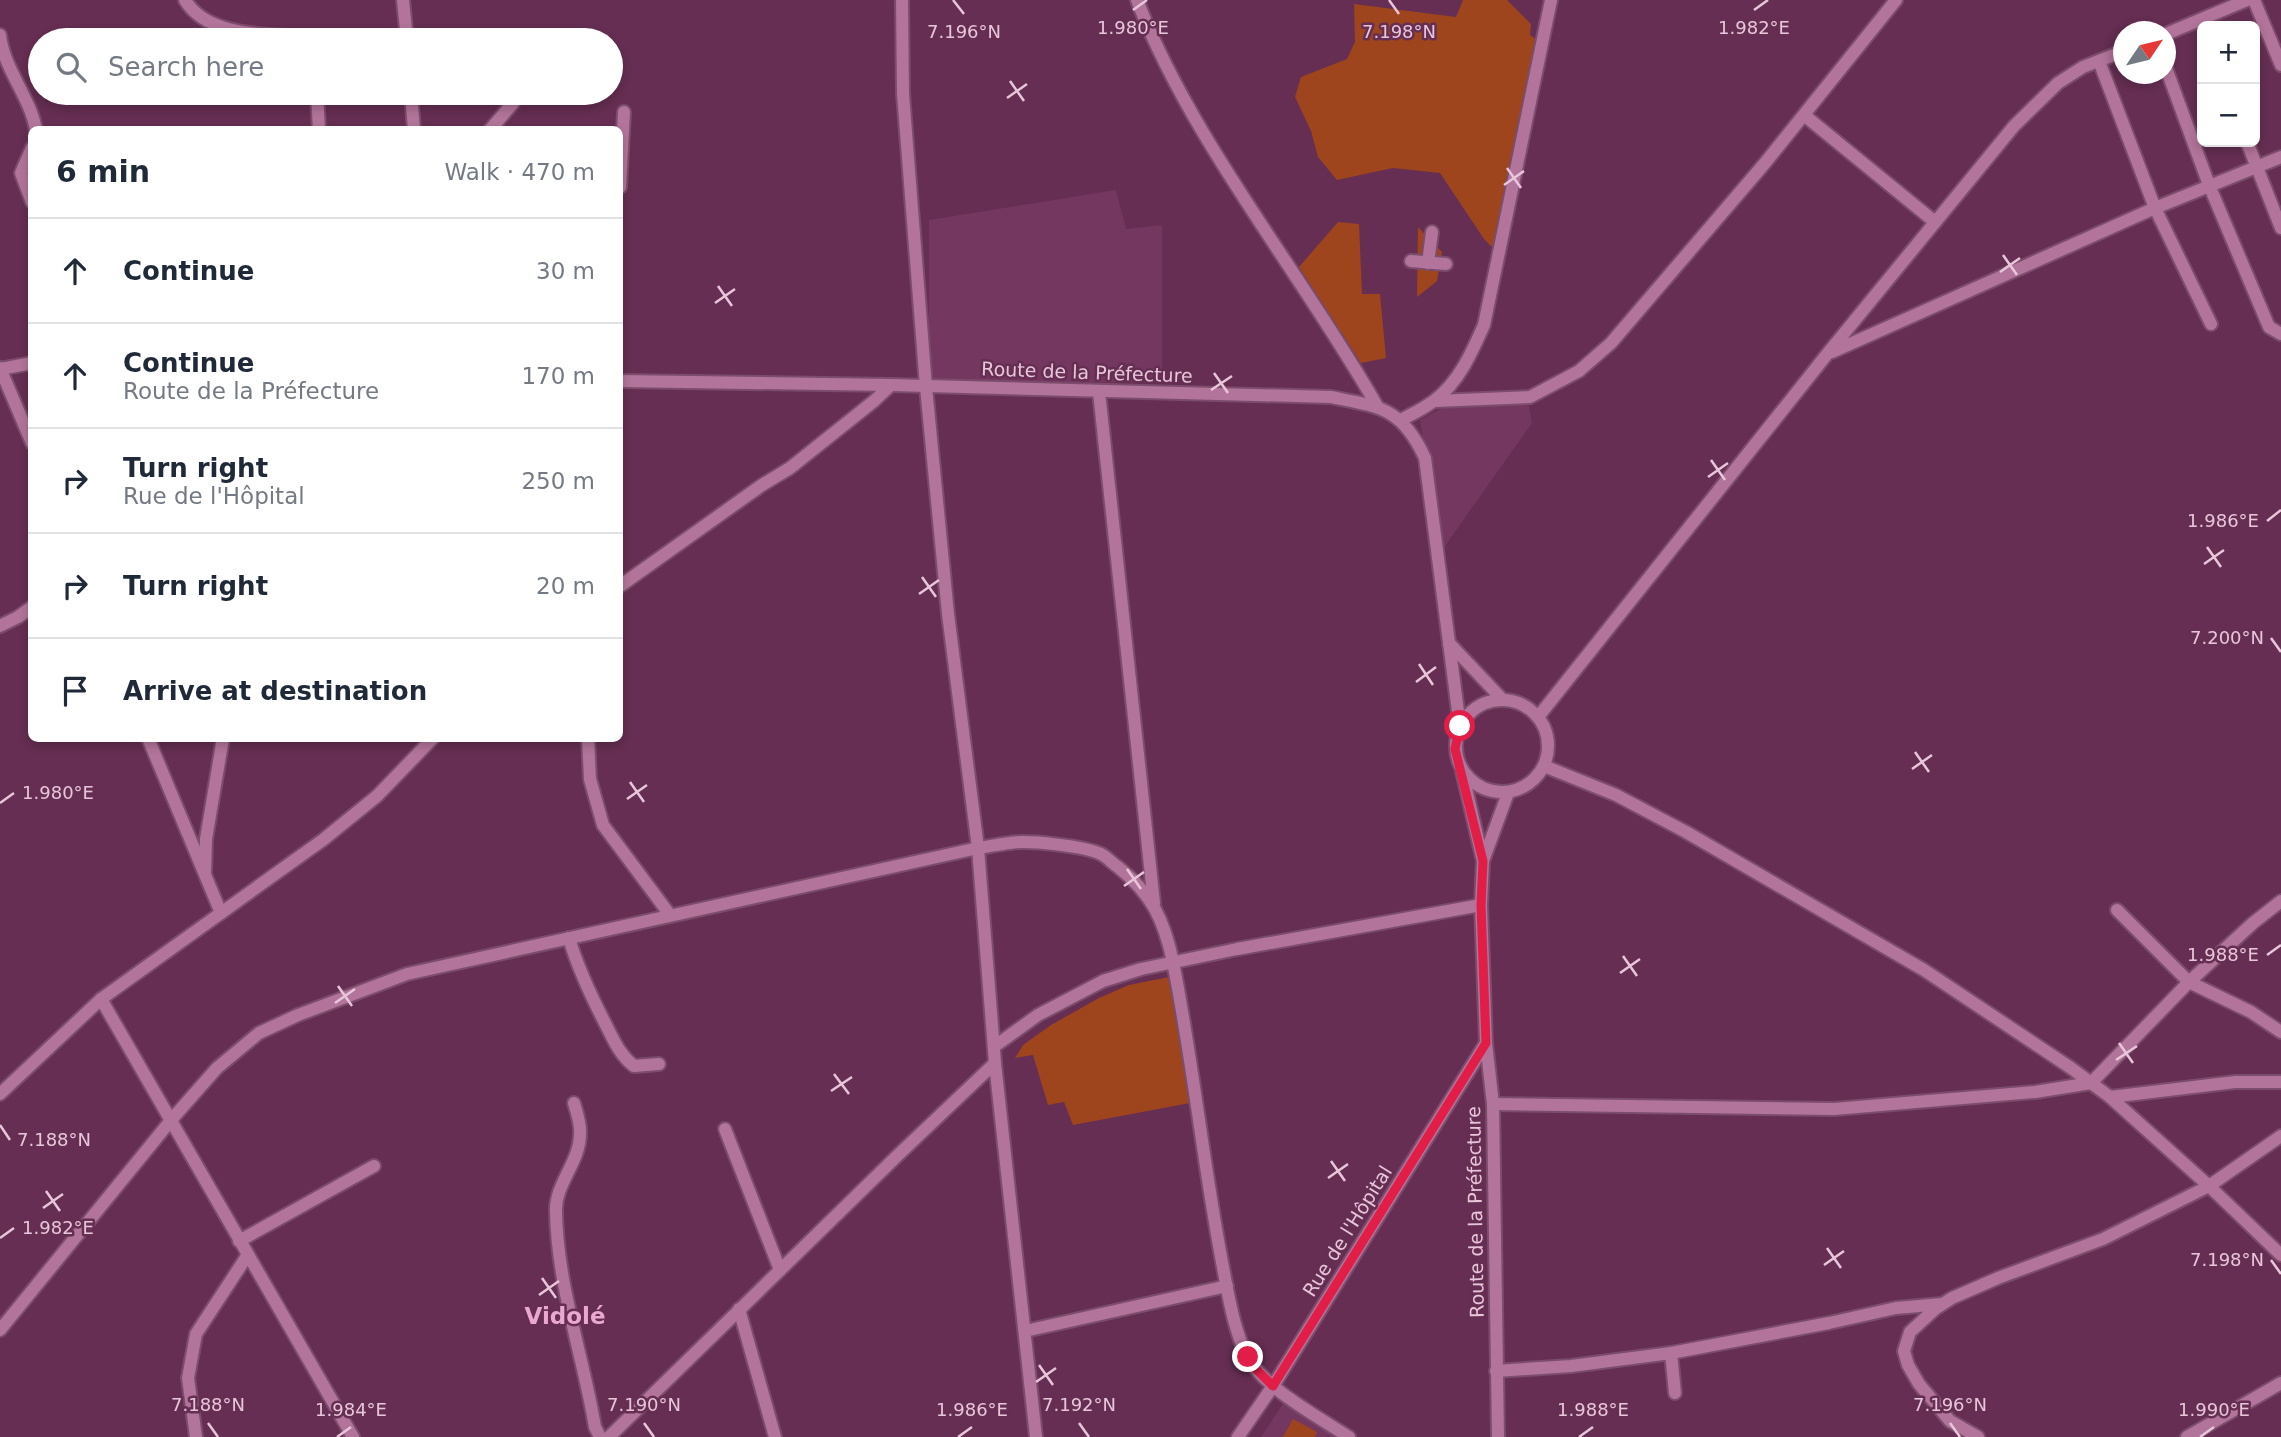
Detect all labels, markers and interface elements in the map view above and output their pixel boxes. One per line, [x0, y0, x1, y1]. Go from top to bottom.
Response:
text: 1.980°E [1097, 17, 1169, 38]
text: 1.982°E [1718, 17, 1790, 38]
text: 7.196°N [927, 21, 1001, 42]
text: 7.198°N [1362, 21, 1436, 42]
north arrow [2113, 21, 2176, 84]
map controls [2197, 21, 2260, 147]
button: + [2197, 21, 2260, 84]
search box [28, 28, 623, 105]
icon: search [52, 48, 90, 86]
text: Search here [108, 52, 264, 82]
button: − [2197, 84, 2260, 147]
text: 6 min [56, 154, 150, 189]
text: Walk · 470 m [444, 159, 595, 185]
icon: ahead [56, 252, 94, 290]
text: Continue [123, 256, 254, 286]
text: 30 m [536, 258, 595, 284]
text: Continue [123, 348, 254, 378]
icon: ahead [56, 357, 94, 395]
street label: Route de la Préfecture [981, 357, 1193, 387]
text: 170 m [521, 363, 595, 389]
text: Route de la Préfecture [123, 378, 379, 404]
text: Turn right [123, 453, 268, 483]
icon: right [56, 462, 94, 500]
text: 250 m [521, 468, 595, 494]
text: Rue de l'Hôpital [123, 483, 305, 509]
text: 1.986°E [2187, 510, 2259, 531]
icon: right [56, 567, 94, 605]
text: Turn right [123, 571, 268, 601]
text: 20 m [536, 573, 595, 599]
text: 7.200°N [2190, 627, 2264, 648]
icon: arrive [56, 672, 94, 710]
text: Arrive at destination [123, 676, 427, 706]
route start [1444, 710, 1475, 741]
text: 1.980°E [22, 782, 94, 803]
text: 1.988°E [2187, 944, 2259, 965]
street label: Route de la Préfecture [1462, 1106, 1488, 1318]
text: 7.188°N [17, 1129, 91, 1150]
street label: Rue de l'Hôpital [1298, 1162, 1396, 1300]
text: 1.982°E [22, 1217, 94, 1238]
text: 7.198°N [2190, 1249, 2264, 1270]
district label: Vidolé [524, 1303, 606, 1329]
route end [1232, 1341, 1263, 1372]
text: 7.188°N [171, 1394, 245, 1415]
text: 7.190°N [607, 1394, 681, 1415]
text: 7.192°N [1042, 1394, 1116, 1415]
text: 7.196°N [1913, 1394, 1987, 1415]
text: 1.984°E [315, 1399, 387, 1420]
text: 1.986°E [936, 1399, 1008, 1420]
text: 1.988°E [1557, 1399, 1629, 1420]
text: 1.990°E [2178, 1399, 2250, 1420]

